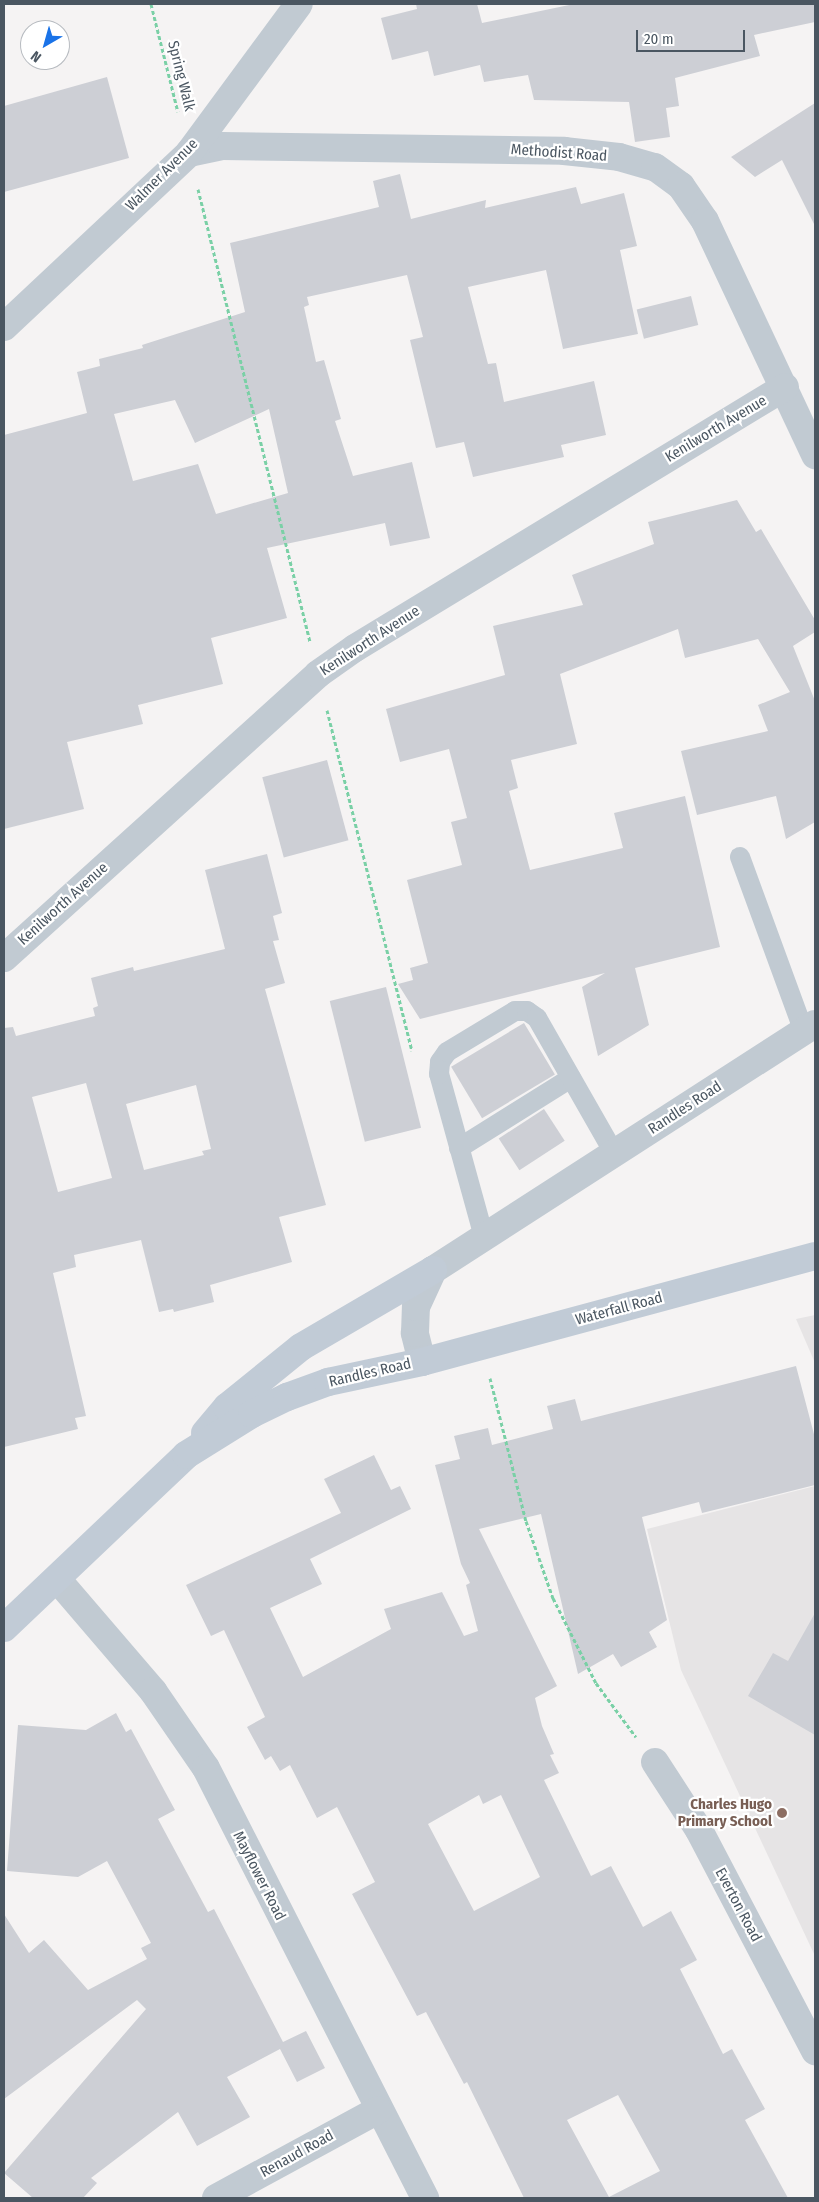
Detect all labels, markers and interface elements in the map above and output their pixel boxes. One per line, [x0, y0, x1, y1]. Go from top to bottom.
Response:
north arrow [20, 20, 70, 70]
scale bar [639, 20, 748, 52]
text: 20 m [644, 30, 674, 48]
street label: Spring Walk [164, 39, 198, 113]
text: N [28, 47, 45, 66]
street label: Walmer Avenue [122, 135, 202, 215]
street label: Methodist Road [510, 141, 608, 165]
street label: Kenilworth Avenue [662, 392, 770, 466]
street label: Kenilworth Avenue [317, 602, 423, 680]
street label: Kenilworth Avenue [14, 859, 112, 949]
street label: Randles Road [645, 1078, 725, 1138]
street label: Waterfall Road [573, 1289, 665, 1329]
street label: Randles Road [327, 1355, 413, 1391]
place label: Charles Hugo Primary School [678, 1795, 772, 1830]
marker: Charles Hugo Primary School [776, 1807, 788, 1819]
street label: Mayflower Road [229, 1828, 289, 1924]
street label: Everton Road [711, 1865, 765, 1945]
street label: Renaud Road [257, 2126, 337, 2182]

